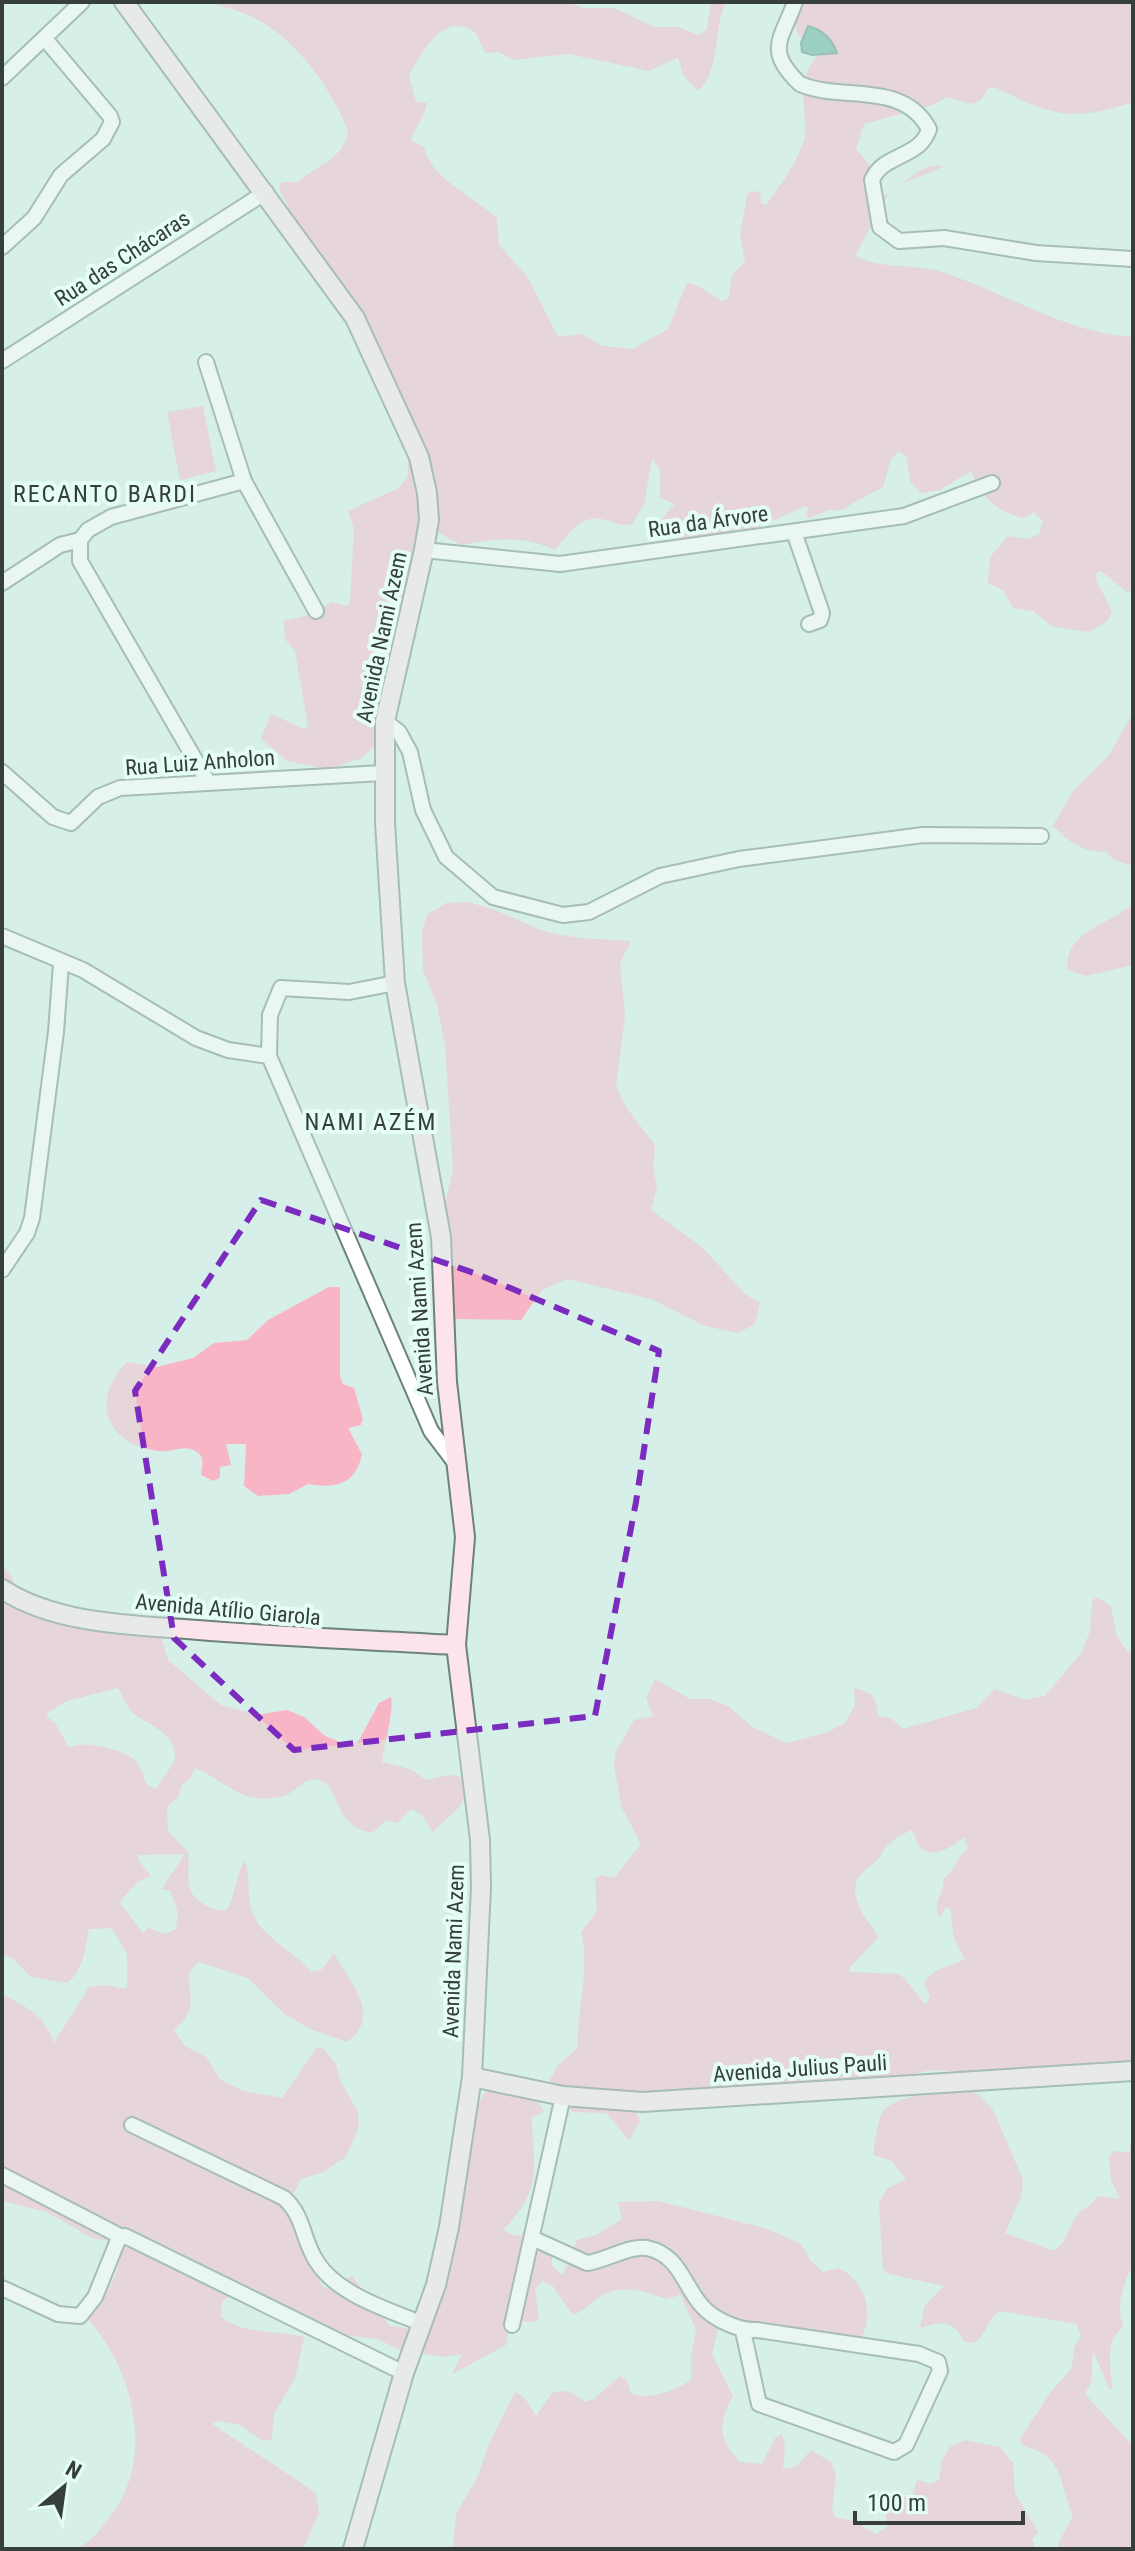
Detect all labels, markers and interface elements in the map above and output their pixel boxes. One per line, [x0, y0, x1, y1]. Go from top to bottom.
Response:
street label: Rua das Chácaras [50, 206, 194, 311]
district label: RECANTO BARDI [13, 480, 197, 508]
street label: Rua da Árvore [646, 501, 770, 542]
street label: Avenida Nami Azem [351, 549, 412, 725]
street label: Rua Luiz Anholon [124, 745, 276, 780]
district label: NAMI AZÉM [304, 1108, 438, 1136]
street label: Avenida Nami Azem [401, 1221, 438, 1397]
street label: Avenida Atílio Giarola [134, 1589, 322, 1630]
street label: Avenida Nami Azem [438, 1864, 469, 2038]
street label: Avenida Julius Pauli [712, 2050, 888, 2087]
north arrow [24, 2447, 104, 2527]
text: N [61, 2456, 85, 2484]
scale bar [855, 2475, 1023, 2525]
text: 100 m [867, 2489, 926, 2517]

